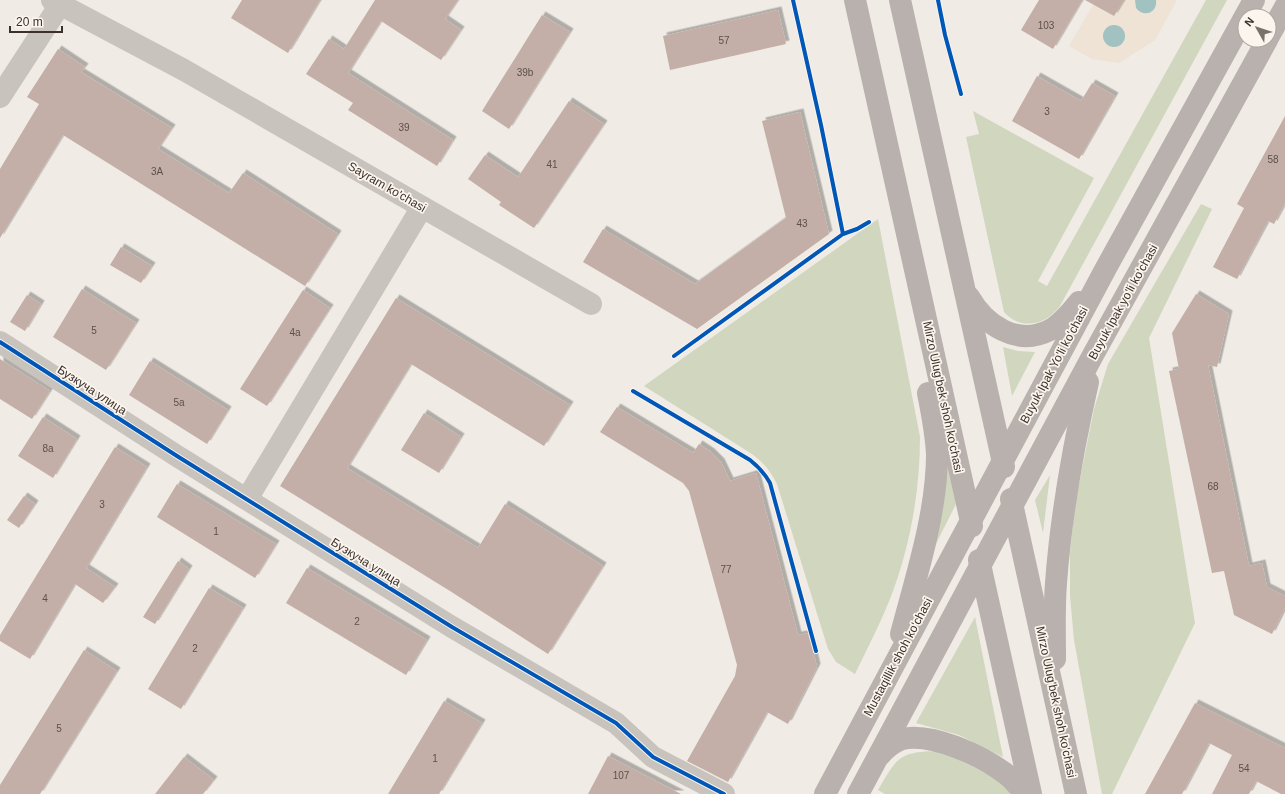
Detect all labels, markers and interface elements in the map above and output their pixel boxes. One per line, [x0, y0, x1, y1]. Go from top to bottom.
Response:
scale bar [10, 8, 62, 34]
north arrow [1237, 8, 1277, 48]
text: 20 m [16, 15, 43, 29]
text: N [1242, 15, 1256, 29]
house number: 103 [1038, 20, 1055, 31]
house number: 57 [718, 35, 730, 46]
house number: 39b [517, 67, 534, 78]
house number: 3 [1044, 106, 1050, 117]
house number: 39 [398, 122, 410, 133]
house number: 58 [1267, 154, 1279, 165]
street label: Sayram ko'chasi [346, 159, 428, 215]
house number: 41 [546, 159, 558, 170]
house number: 3A [151, 166, 163, 177]
house number: 43 [796, 218, 808, 229]
street label: Buyuk Ipak yo'li ko'chasi [1086, 242, 1160, 362]
street label: Buyuk Ipak Yo'li ko'chasi [1017, 304, 1091, 426]
street label: Mirzo Ulug'bek shoh ko'chasi [920, 320, 966, 474]
house number: 5 [91, 325, 97, 336]
house number: 4а [289, 327, 301, 338]
street label: Бузкуча улица [55, 362, 130, 418]
house number: 5а [173, 397, 185, 408]
house number: 8а [42, 443, 54, 454]
house number: 68 [1207, 481, 1219, 492]
house number: 3 [99, 499, 105, 510]
house number: 1 [213, 526, 219, 537]
street label: Бузкуча улица [328, 535, 404, 589]
house number: 77 [720, 564, 732, 575]
house number: 4 [42, 593, 48, 604]
street label: Mustaqillik shoh ko'chasi [861, 596, 935, 718]
house number: 2 [354, 616, 360, 627]
street label: Mirzo Ulug'bek shoh ko'chasi [1033, 625, 1079, 779]
house number: 2 [192, 643, 198, 654]
house number: 5 [56, 723, 62, 734]
house number: 1 [432, 753, 438, 764]
house number: 54 [1238, 763, 1250, 774]
house number: 107 [613, 770, 630, 781]

